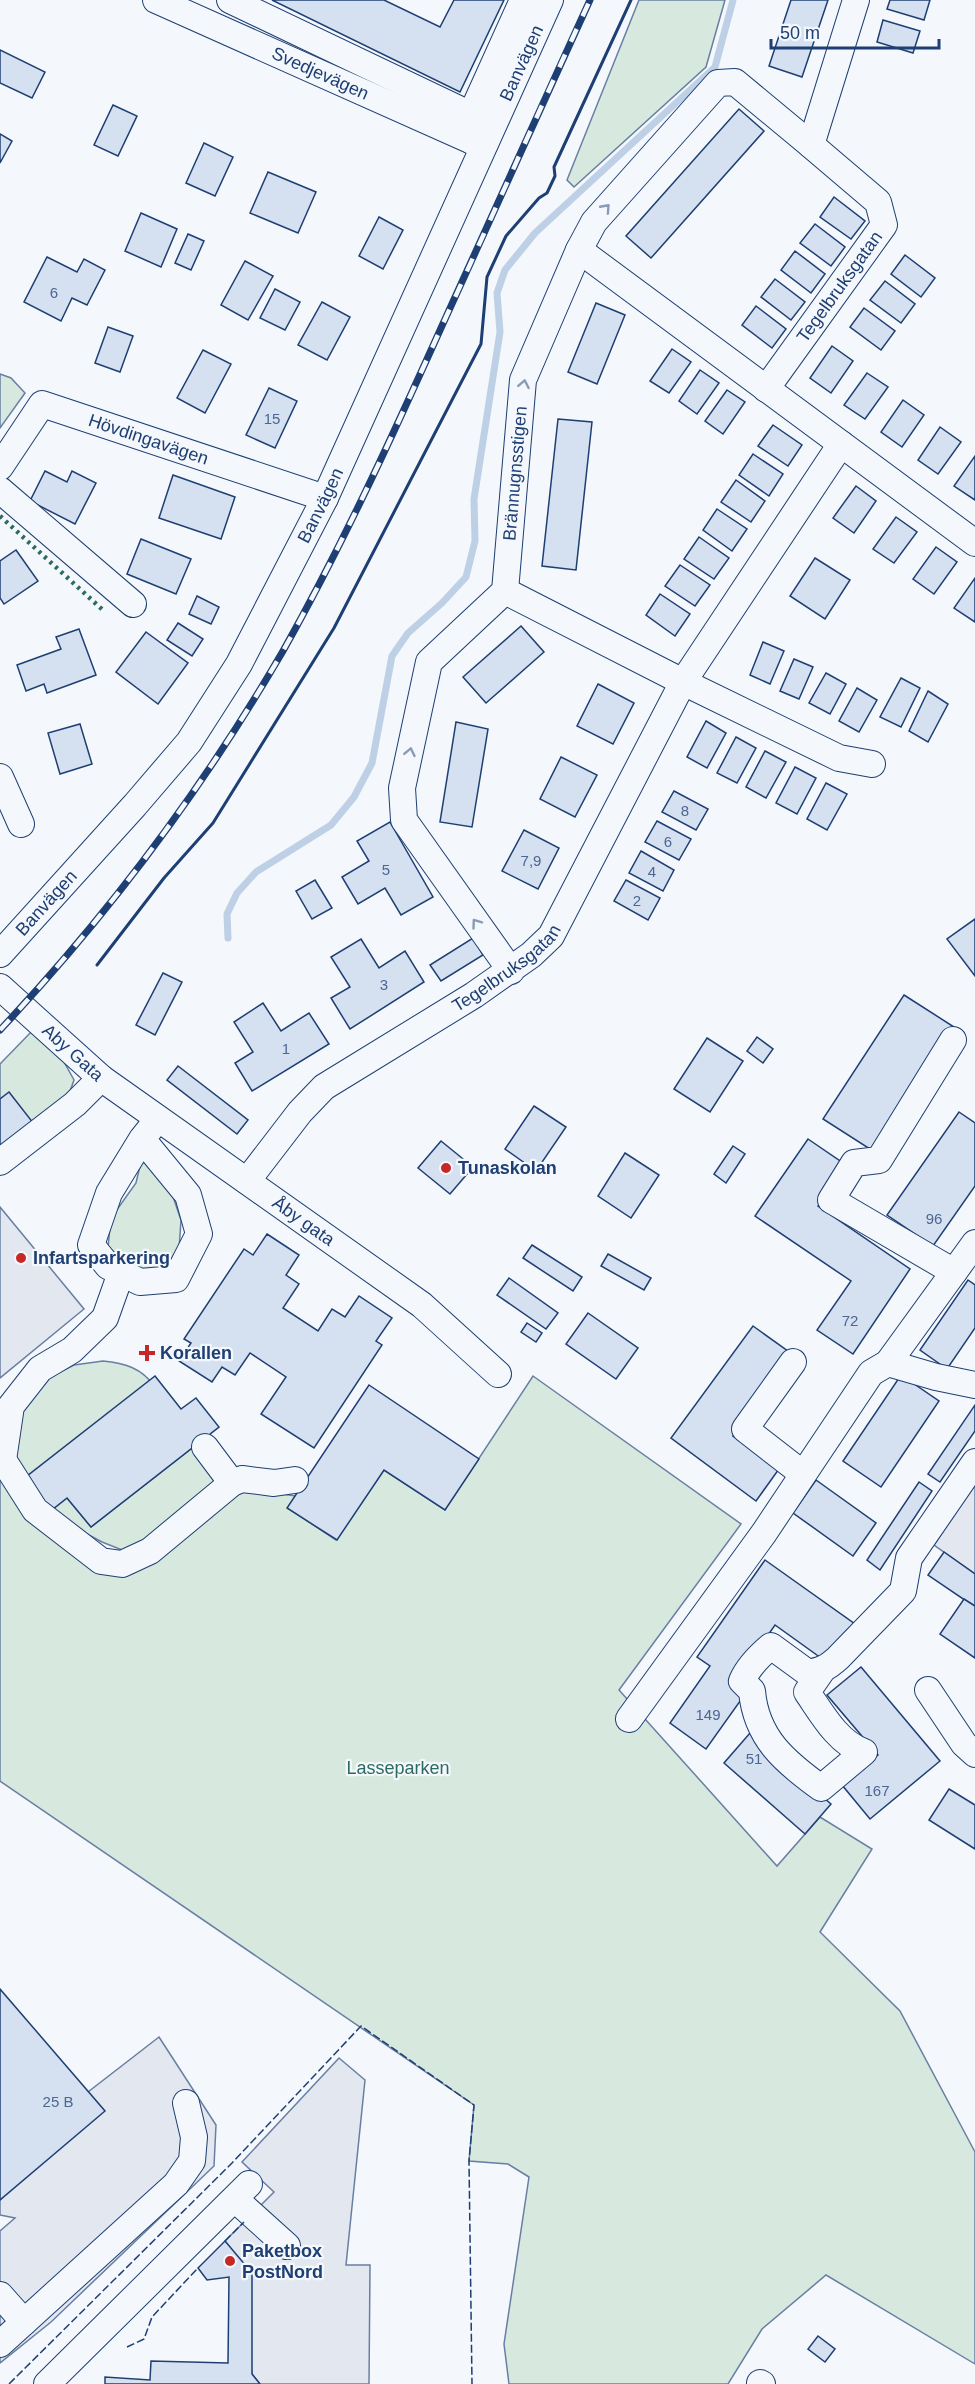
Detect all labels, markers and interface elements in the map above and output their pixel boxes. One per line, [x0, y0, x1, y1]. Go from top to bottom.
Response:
scale bar [771, 12, 939, 50]
street label: Banvägen [496, 22, 547, 104]
text: 50 m [780, 23, 820, 43]
street label: Svedjevägen [269, 43, 372, 104]
one-way arrow [599, 204, 610, 215]
street label: Tegelbruksgatan [793, 227, 886, 346]
house number: 6 [50, 284, 58, 301]
one-way arrow [517, 379, 530, 389]
street label: Brännugnsstigen [499, 405, 531, 542]
street label: Hövdingavägen [86, 410, 211, 469]
house number: 15 [264, 410, 280, 427]
street label: Banvägen [293, 465, 347, 546]
one-way arrow [402, 747, 415, 757]
house number: 8 [681, 802, 689, 819]
house number: 6 [664, 833, 672, 850]
house number: 7,9 [521, 852, 541, 869]
house number: 5 [382, 861, 390, 878]
house number: 4 [648, 863, 656, 880]
street label: Banvägen [12, 866, 81, 940]
house number: 2 [633, 892, 641, 909]
one-way arrow [473, 919, 484, 930]
street label: Tegelbruksgatan [449, 921, 565, 1016]
house number: 3 [380, 976, 388, 993]
street label: Aby Gata [38, 1020, 108, 1086]
house number: 1 [282, 1040, 290, 1057]
place label: Tunaskolan [458, 1158, 557, 1178]
marker: Tunaskolan [439, 1161, 453, 1175]
street label: Åby gata [269, 1192, 339, 1250]
house number: 96 [926, 1210, 942, 1227]
place label: Infartsparkering [33, 1248, 170, 1268]
marker: Infartsparkering [14, 1251, 28, 1265]
house number: 72 [842, 1312, 858, 1329]
place label: Korallen [160, 1343, 232, 1363]
marker: Korallen [138, 1344, 156, 1362]
house number: 149 [695, 1706, 721, 1723]
house number: 51 [746, 1750, 762, 1767]
park label: Lasseparken [346, 1758, 450, 1778]
house number: 167 [864, 1782, 890, 1799]
house number: 25 B [43, 2093, 73, 2110]
place label: Paketbox PostNord [242, 2241, 323, 2282]
marker: Paketbox PostNord [223, 2254, 237, 2268]

